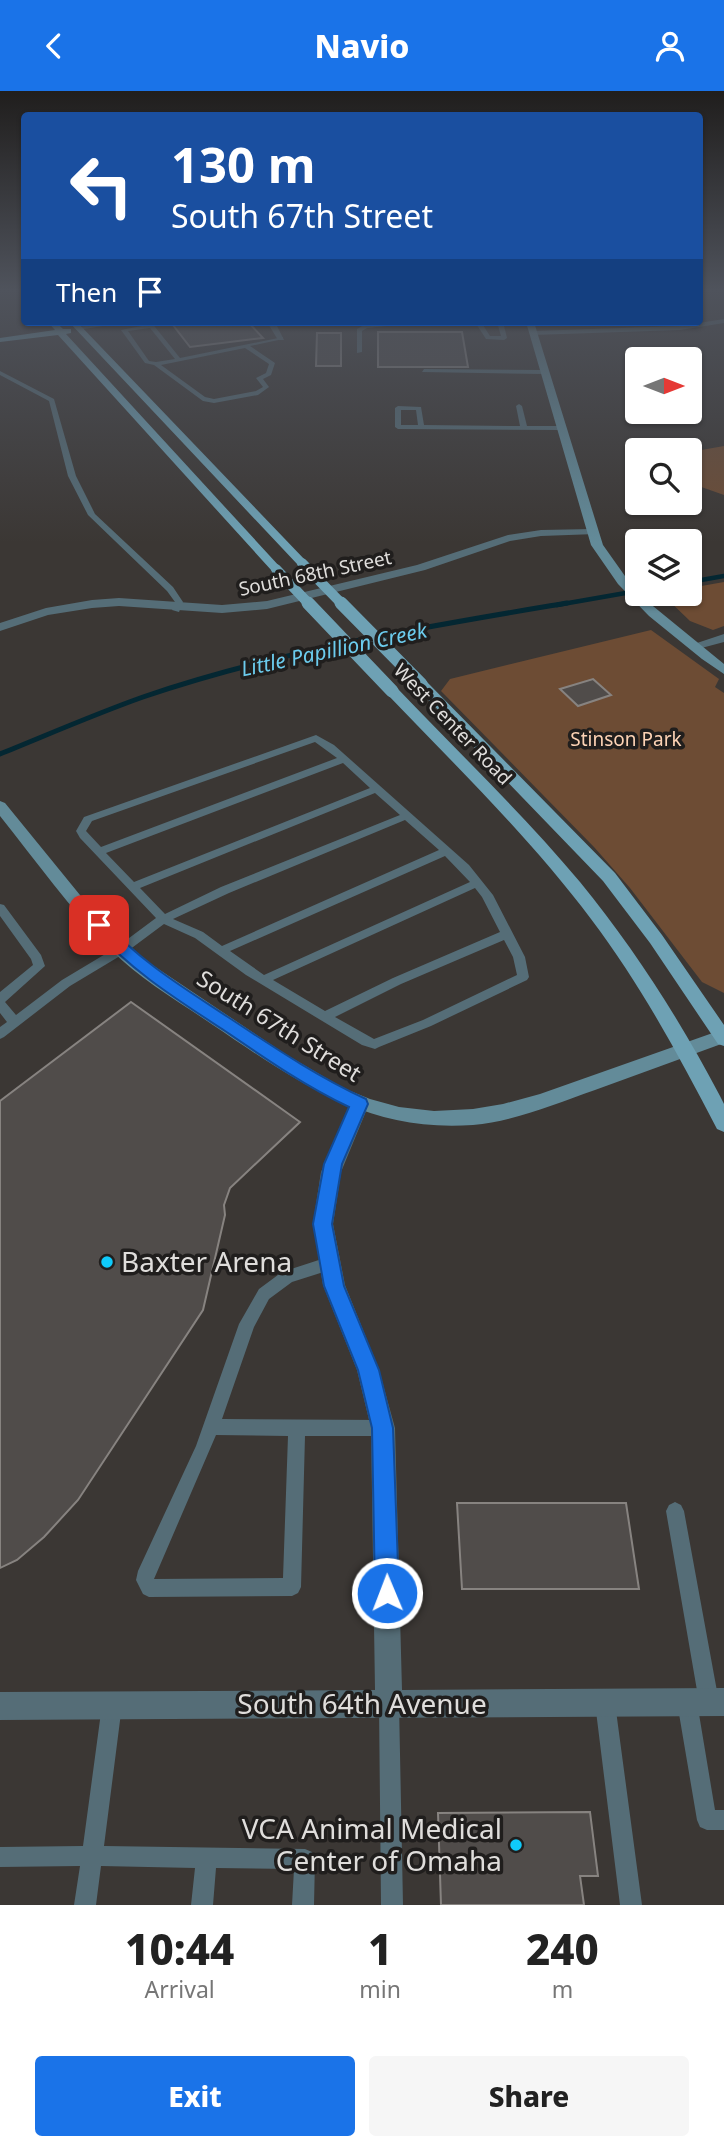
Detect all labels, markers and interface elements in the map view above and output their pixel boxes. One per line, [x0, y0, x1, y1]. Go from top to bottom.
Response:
text: Navio [315, 24, 409, 67]
icon: back [35, 27, 73, 65]
icon: person [651, 27, 689, 65]
text: 130 m [171, 131, 316, 197]
icon: left [56, 140, 147, 231]
text: South 67th Street [171, 194, 433, 237]
icon: arrive [131, 273, 169, 311]
text: Then [56, 274, 117, 310]
north arrow [625, 347, 702, 423]
map controls [625, 347, 702, 606]
button: search [625, 438, 702, 515]
button: layers [625, 529, 702, 606]
street label: South 68th Street [236, 544, 394, 602]
water label: Little Papillion Creek [238, 615, 431, 682]
street label: West Center Road [388, 658, 518, 790]
park label: Stinson Park [570, 726, 682, 752]
pin [69, 895, 129, 955]
icon: arrive [80, 906, 118, 944]
street label: South 67th Street [191, 962, 368, 1089]
place label: Baxter Arena [121, 1242, 292, 1280]
marker: Baxter Arena [99, 1254, 115, 1270]
position arrow [350, 1556, 424, 1630]
street label: South 64th Avenue [237, 1684, 487, 1722]
place label: VCA Animal Medical Center of Omaha [242, 1809, 502, 1879]
marker: VCA Animal Medical Center of Omaha [508, 1837, 524, 1853]
text: 10:44 [125, 1920, 234, 1977]
text: 1 [368, 1920, 392, 1977]
text: 240 [526, 1920, 599, 1977]
text: Arrival [145, 1973, 215, 2005]
text: min [359, 1973, 401, 2005]
text: m [552, 1973, 573, 2005]
button: Exit [35, 2056, 355, 2136]
button: Share [369, 2056, 689, 2136]

